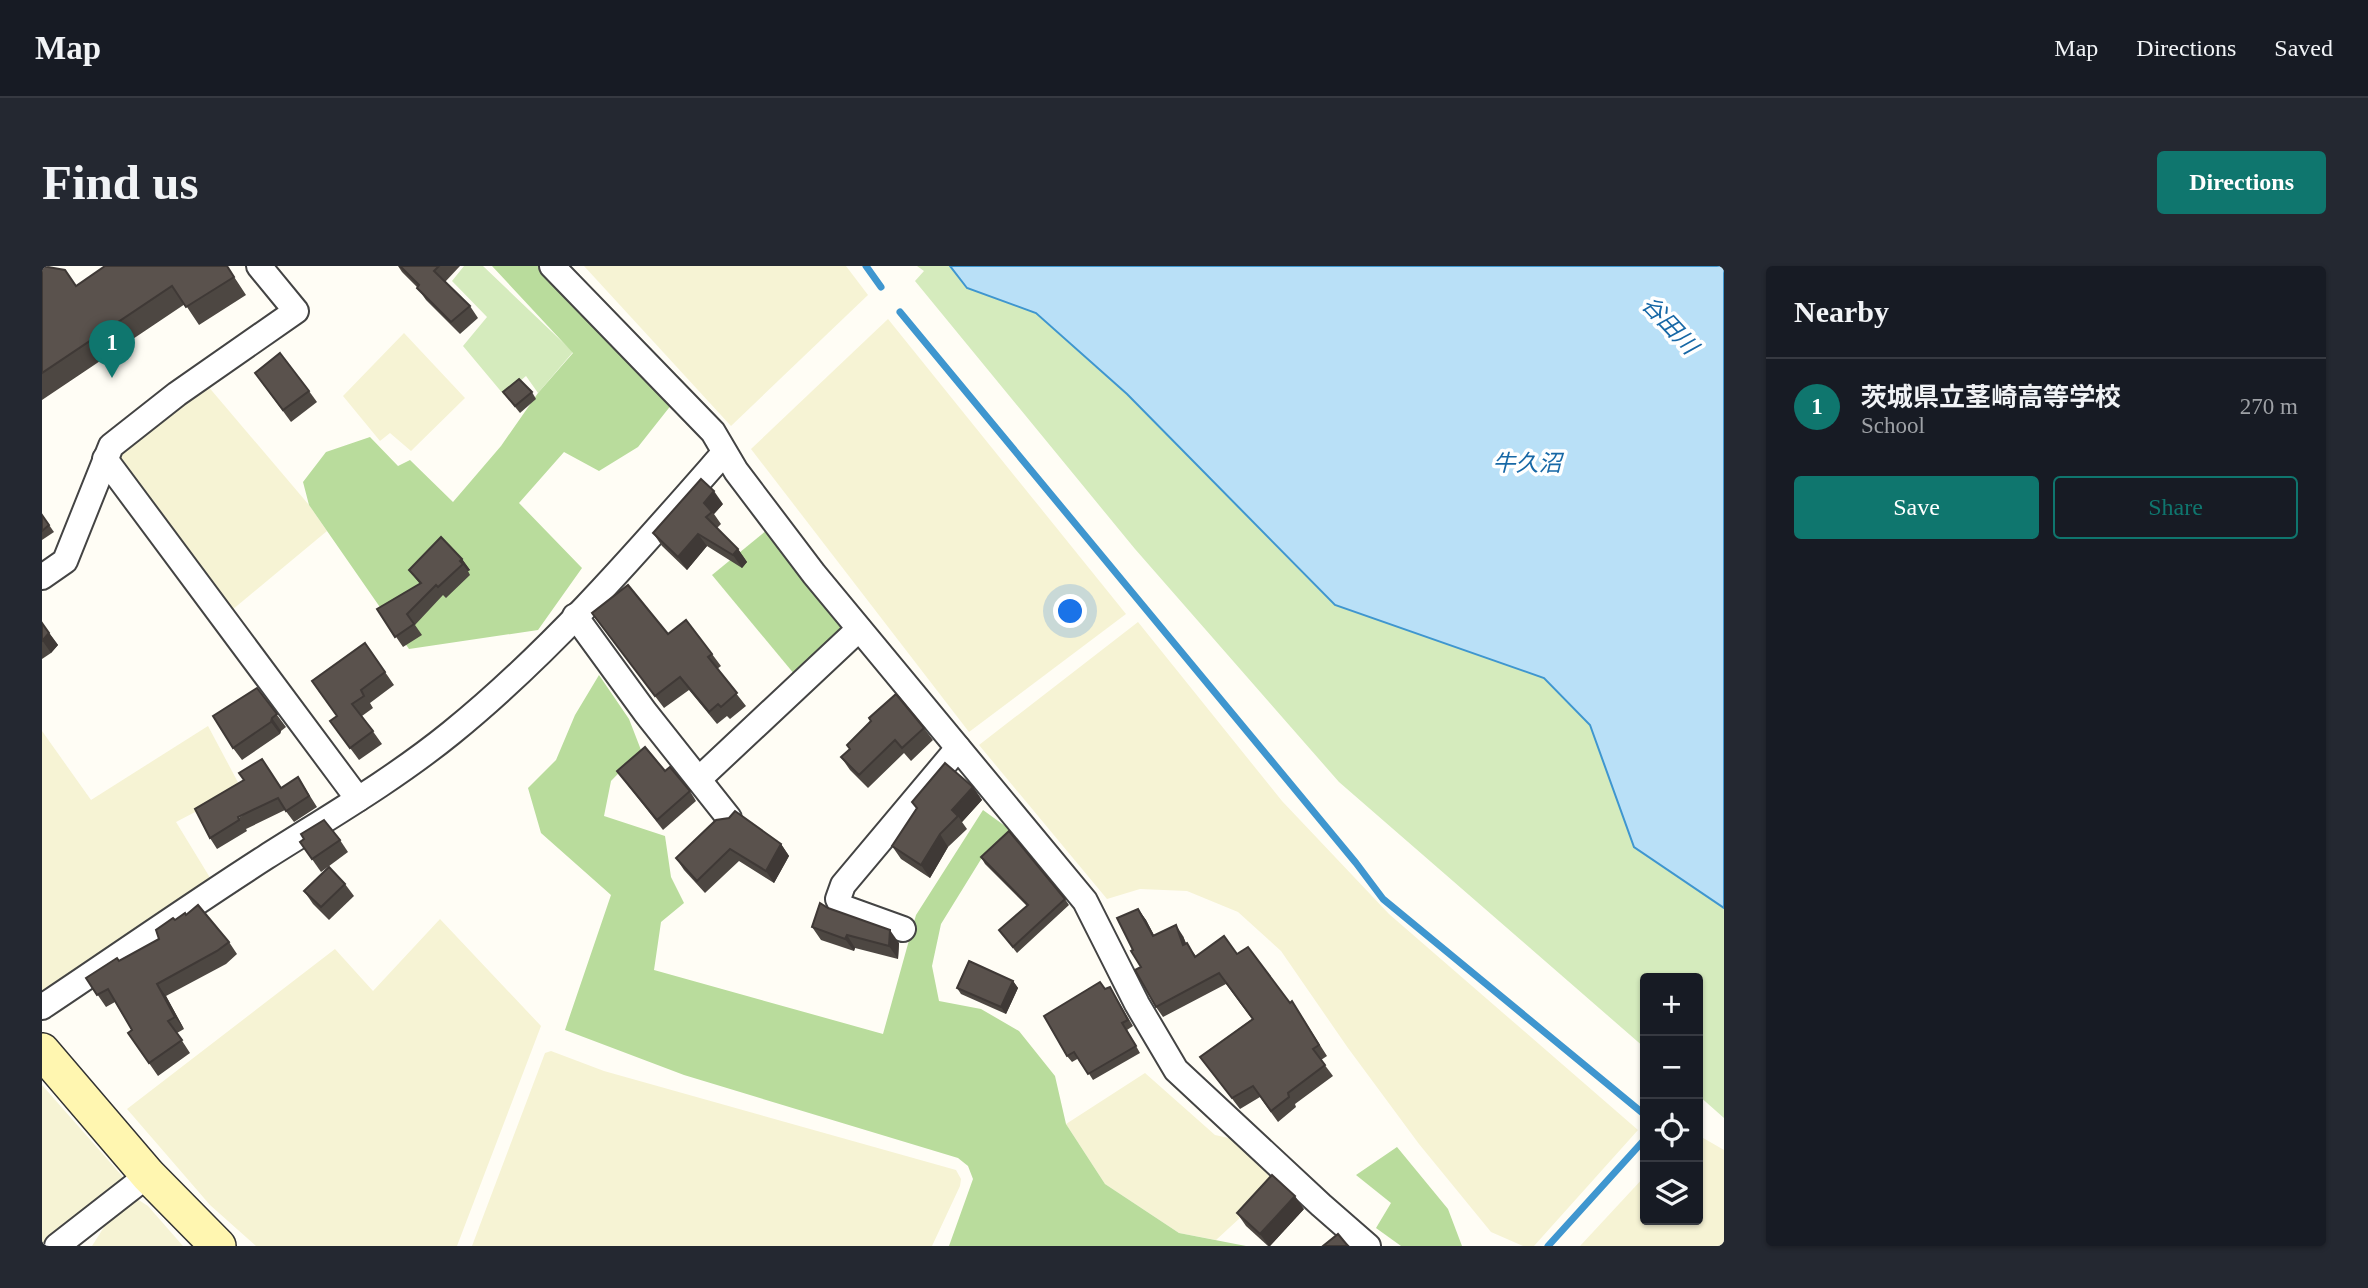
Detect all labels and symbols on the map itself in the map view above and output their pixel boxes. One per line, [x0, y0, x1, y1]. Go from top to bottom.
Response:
water label: 谷田川 [1637, 292, 1704, 361]
pin: 1 [89, 320, 135, 378]
water label: 牛久沼 [1493, 451, 1565, 476]
your location [1053, 594, 1087, 628]

